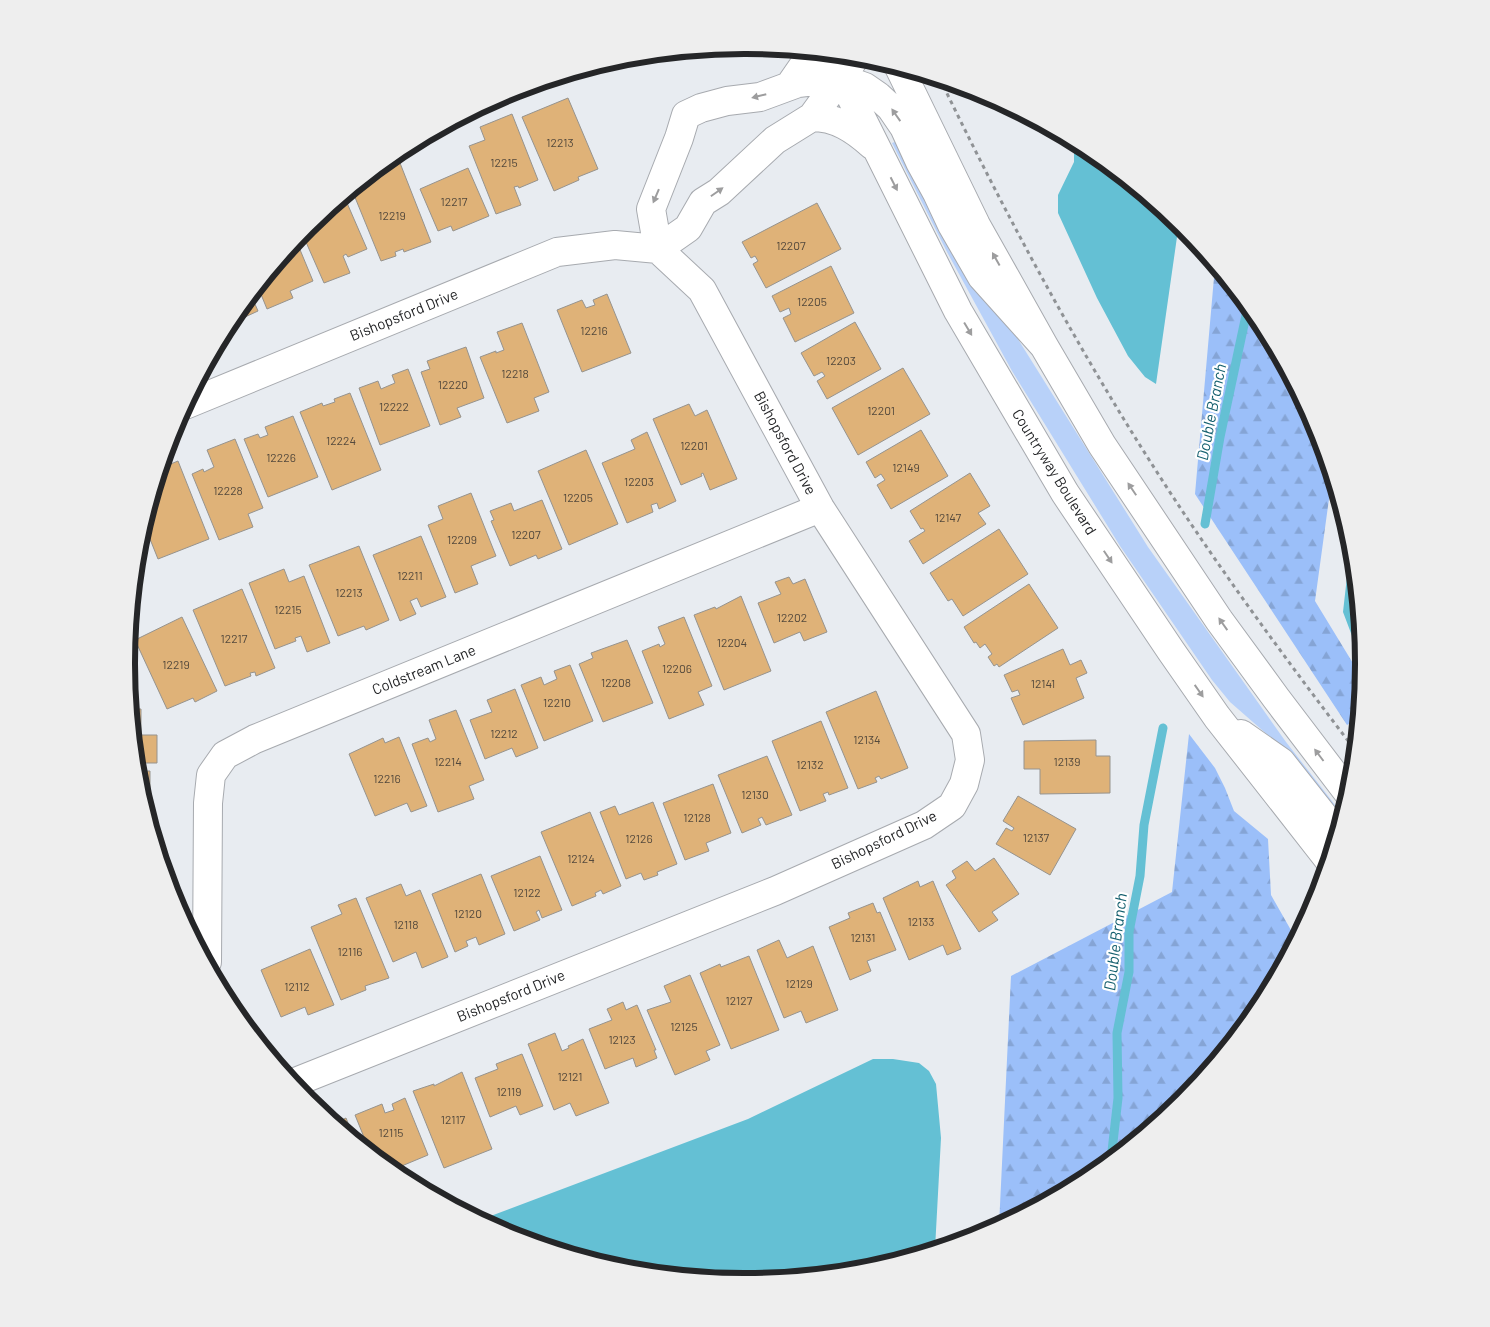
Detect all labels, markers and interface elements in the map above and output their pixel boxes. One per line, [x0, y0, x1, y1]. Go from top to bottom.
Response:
one-way arrow [752, 92, 767, 100]
one-way arrow [891, 108, 901, 122]
house number: 12213 [546, 135, 574, 149]
house number: 12215 [490, 155, 518, 169]
one-way arrow [890, 177, 898, 191]
one-way arrow [710, 187, 724, 197]
one-way arrow [652, 189, 660, 203]
house number: 12217 [441, 194, 468, 208]
house number: 12219 [378, 208, 406, 222]
house number: 12207 [776, 238, 806, 252]
one-way arrow [991, 253, 1000, 266]
street label: Bishopsford Drive [347, 284, 460, 344]
house number: 12205 [797, 294, 827, 308]
one-way arrow [964, 321, 972, 336]
house number: 12216 [580, 323, 608, 337]
house number: 12203 [826, 353, 856, 367]
water label: Double Branch [1192, 362, 1229, 462]
house number: 12218 [501, 366, 529, 380]
house number: 12220 [438, 377, 468, 391]
street label: Bishopsford Drive [751, 388, 821, 497]
house number: 12222 [379, 399, 409, 413]
house number: 12201 [867, 403, 895, 417]
street label: Countryway Boulevard [1009, 405, 1101, 538]
house number: 12224 [326, 433, 356, 447]
house number: 12201 [680, 438, 708, 452]
house number: 12226 [266, 450, 296, 464]
house number: 12149 [892, 460, 920, 474]
house number: 12203 [624, 474, 654, 488]
house number: 12228 [213, 483, 243, 497]
one-way arrow [1127, 483, 1137, 496]
house number: 12205 [563, 490, 593, 504]
house number: 12147 [935, 510, 962, 524]
house number: 12207 [511, 527, 541, 541]
house number: 12209 [447, 532, 477, 546]
one-way arrow [1103, 550, 1112, 563]
house number: 12211 [397, 568, 423, 582]
house number: 12213 [335, 585, 363, 599]
house number: 12215 [274, 602, 302, 616]
house number: 12202 [777, 610, 807, 624]
one-way arrow [1218, 617, 1228, 631]
house number: 12217 [221, 631, 248, 645]
house number: 12204 [717, 635, 747, 649]
street label: Coldstream Lane [369, 640, 478, 698]
house number: 12219 [162, 657, 190, 671]
house number: 12206 [662, 661, 692, 675]
house number: 12208 [601, 675, 631, 689]
house number: 12141 [1031, 676, 1055, 690]
one-way arrow [1194, 684, 1204, 698]
house number: 12210 [543, 695, 571, 709]
house number: 12212 [490, 726, 518, 740]
house number: 12134 [853, 732, 881, 746]
one-way arrow [1314, 748, 1324, 762]
house number: 12214 [434, 754, 462, 768]
house number: 12139 [1053, 754, 1081, 768]
house number: 12132 [796, 757, 824, 771]
house number: 12216 [373, 771, 401, 785]
house number: 12130 [741, 787, 769, 801]
street label: Bishopsford Drive [828, 806, 939, 872]
house number: 12128 [683, 810, 711, 824]
house number: 12137 [1023, 830, 1050, 844]
house number: 12126 [625, 831, 653, 845]
house number: 12124 [567, 851, 595, 865]
house number: 12122 [513, 885, 541, 899]
water label: Double Branch [1099, 892, 1130, 992]
house number: 12120 [454, 906, 482, 920]
house number: 12133 [907, 914, 935, 928]
house number: 12118 [393, 917, 419, 931]
house number: 12131 [851, 930, 875, 944]
house number: 12116 [337, 944, 363, 958]
street label: Bishopsford Drive [454, 965, 567, 1025]
house number: 12129 [785, 976, 813, 990]
house number: 12112 [284, 979, 310, 993]
house number: 12127 [726, 993, 753, 1007]
house number: 12125 [670, 1019, 698, 1033]
house number: 12123 [608, 1032, 636, 1046]
house number: 12121 [557, 1069, 583, 1083]
house number: 12119 [496, 1084, 522, 1098]
house number: 12117 [441, 1112, 466, 1126]
house number: 12115 [378, 1125, 404, 1139]

